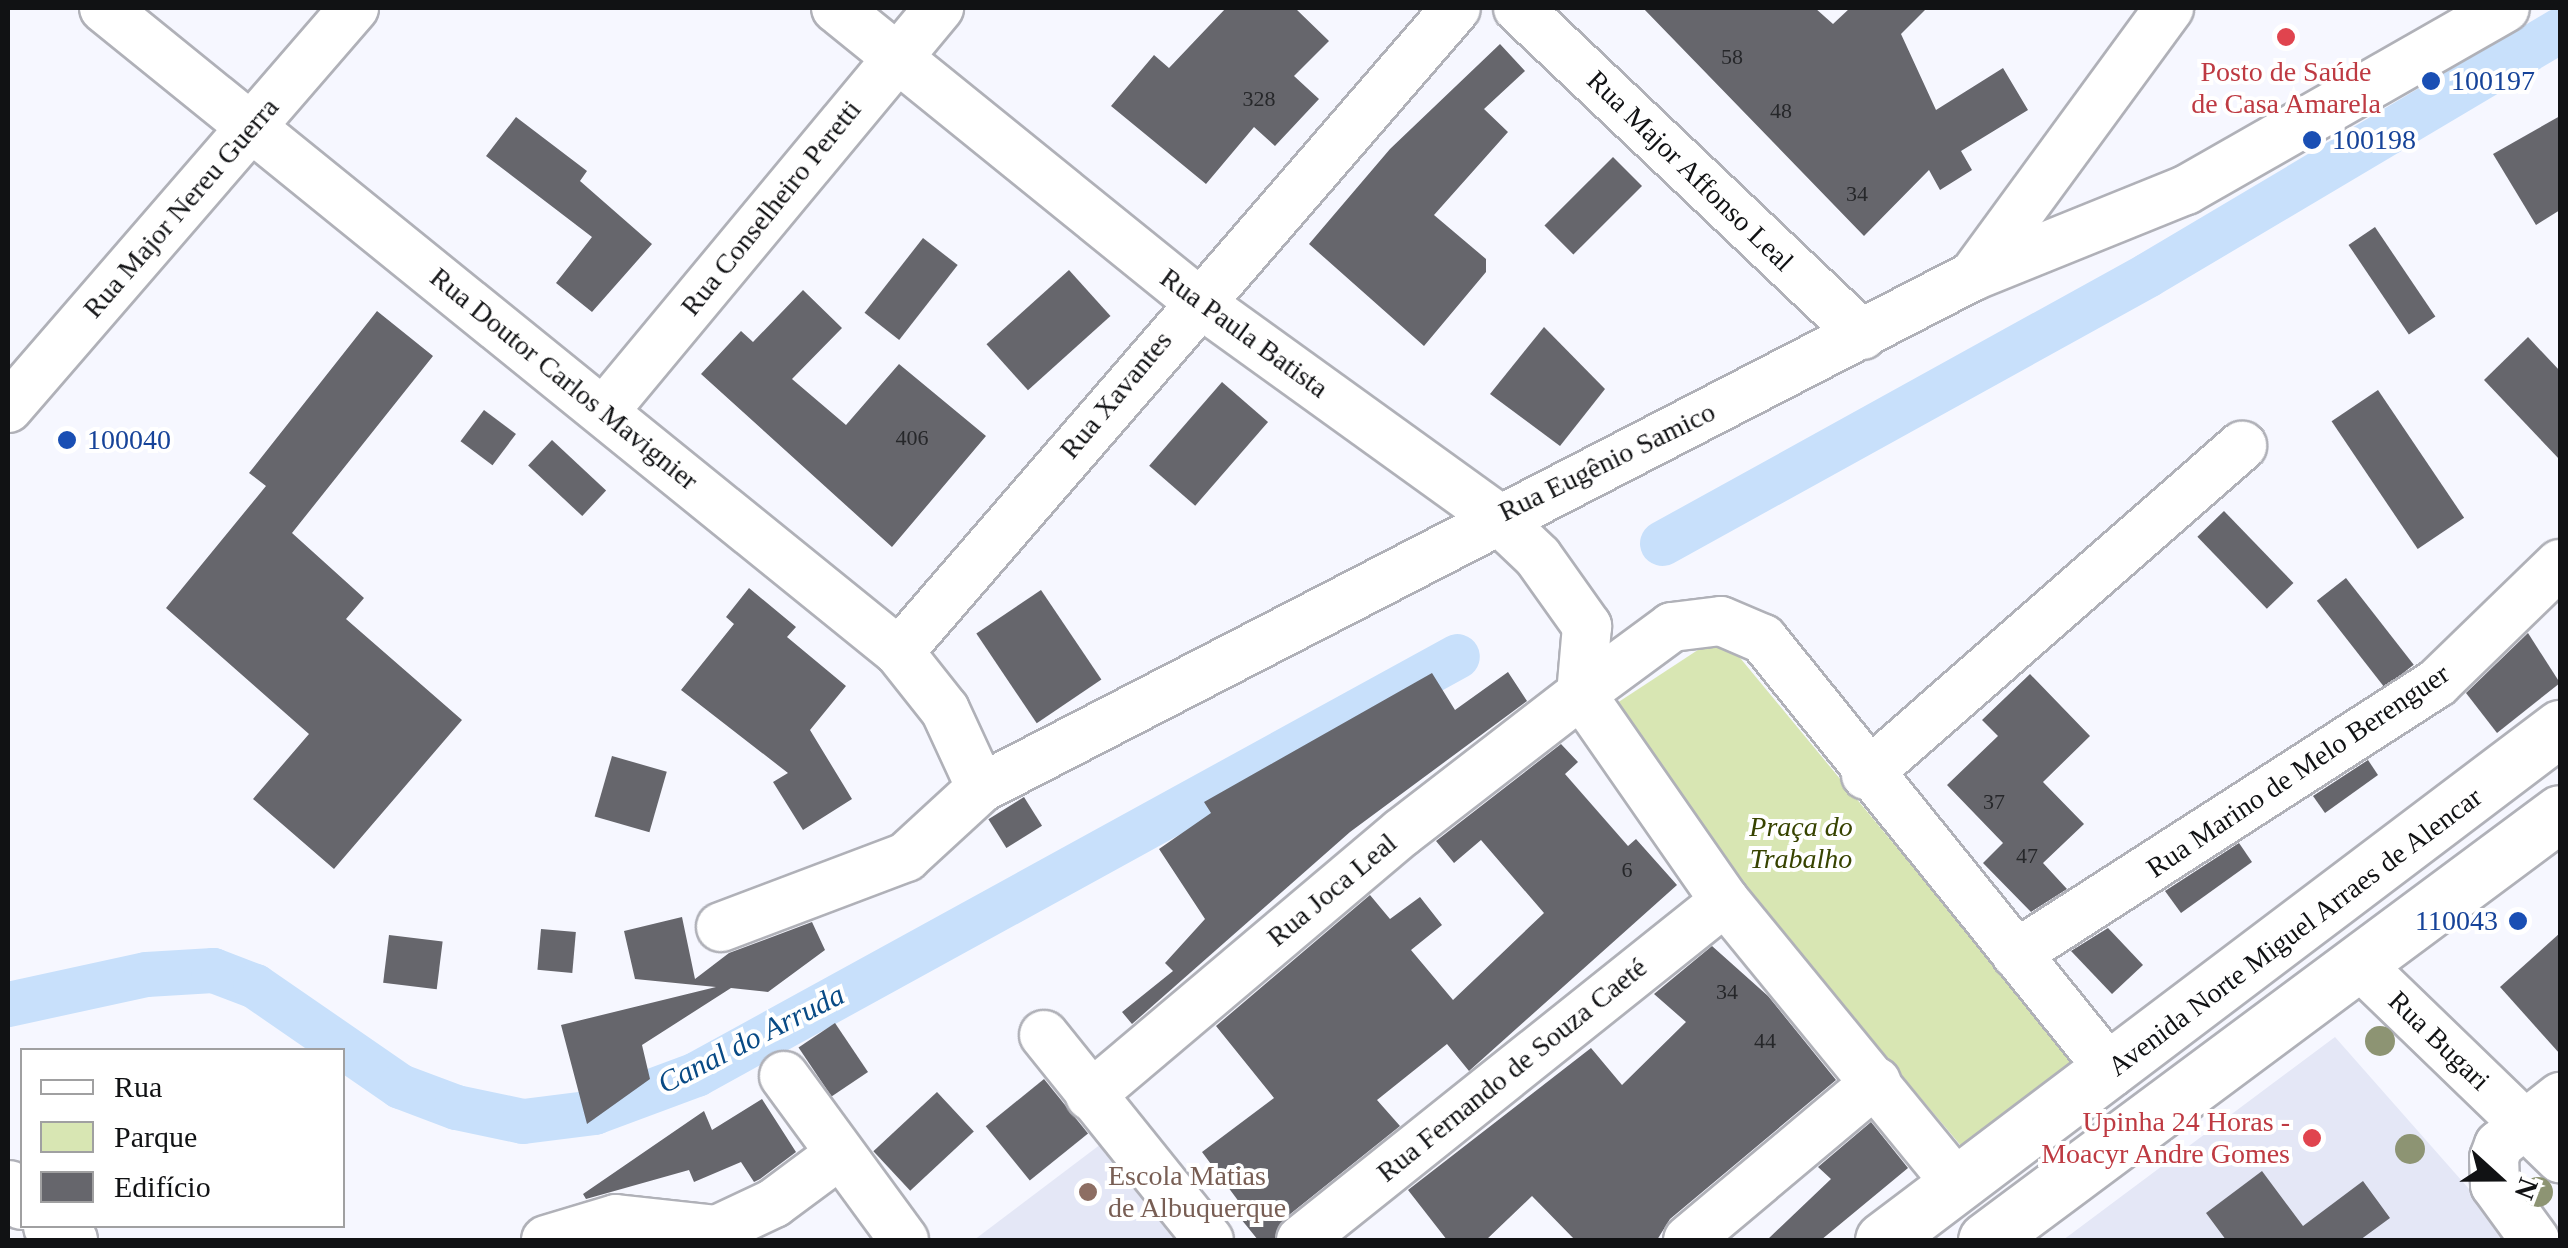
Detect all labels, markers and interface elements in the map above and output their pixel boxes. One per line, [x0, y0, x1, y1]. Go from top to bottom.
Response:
marker: Posto de Saúde de Casa Amarela [2273, 24, 2299, 50]
house number: 58 [1721, 44, 1743, 70]
place label: Posto de Saúde de Casa Amarela [2190, 55, 2382, 121]
street label: Rua Major Affonso Leal [1579, 63, 1801, 279]
place label: 100197 [2451, 64, 2535, 98]
marker: 100197 [2420, 70, 2442, 92]
house number: 328 [1242, 86, 1276, 112]
street label: Rua Major Nereu Guerra [76, 91, 286, 325]
street label: Rua Conselheiro Peretti [674, 93, 868, 323]
house number: 48 [1770, 98, 1792, 124]
place label: 100198 [2332, 123, 2416, 157]
marker: 100198 [2301, 129, 2323, 151]
house number: 34 [1846, 181, 1868, 207]
street label: Rua Doutor Carlos Mavignier [423, 260, 705, 498]
street label: Rua Paula Batista [1154, 261, 1334, 405]
street label: Rua Xavantes [1053, 324, 1179, 466]
street label: Rua Eugênio Samico [1493, 395, 1721, 529]
place label: 100040 [87, 423, 171, 457]
house number: 406 [896, 425, 929, 451]
marker: 100040 [56, 429, 78, 451]
street label: Rua Marino de Melo Berenguer [2140, 657, 2456, 885]
street label: Avenida Norte Miguel Arraes de Alencar [2100, 780, 2490, 1084]
house number: 37 [1983, 789, 2005, 815]
park label: Praça do Trabalho [1749, 810, 1853, 876]
street label: Rua Joca Leal [1260, 826, 1404, 954]
house number: 47 [2016, 843, 2038, 869]
house number: 6 [1621, 857, 1632, 883]
place label: 110043 [2415, 904, 2498, 938]
marker: 110043 [2507, 910, 2529, 932]
street label: Rua Fernando de Souza Caeté [1370, 951, 1654, 1189]
water label: Canal do Arruda [651, 976, 851, 1102]
house number: 34 [1716, 979, 1738, 1005]
street label: Rua Bugari [2381, 984, 2497, 1098]
house number: 44 [1754, 1028, 1776, 1054]
legend [20, 1048, 345, 1228]
text: Rua [114, 1070, 162, 1103]
place label: Upinha 24 Horas - Moacyr Andre Gomes [2040, 1105, 2290, 1171]
text: Parque [114, 1120, 197, 1153]
marker: Upinha 24 Horas - Moacyr Andre Gomes [2299, 1125, 2325, 1151]
north arrow [2448, 1128, 2548, 1228]
place label: Escola Matias de Albuquerque [1108, 1159, 1288, 1225]
text: Edifício [114, 1170, 211, 1203]
text: N [2508, 1174, 2545, 1204]
marker: Escola Matias de Albuquerque [1077, 1181, 1099, 1203]

